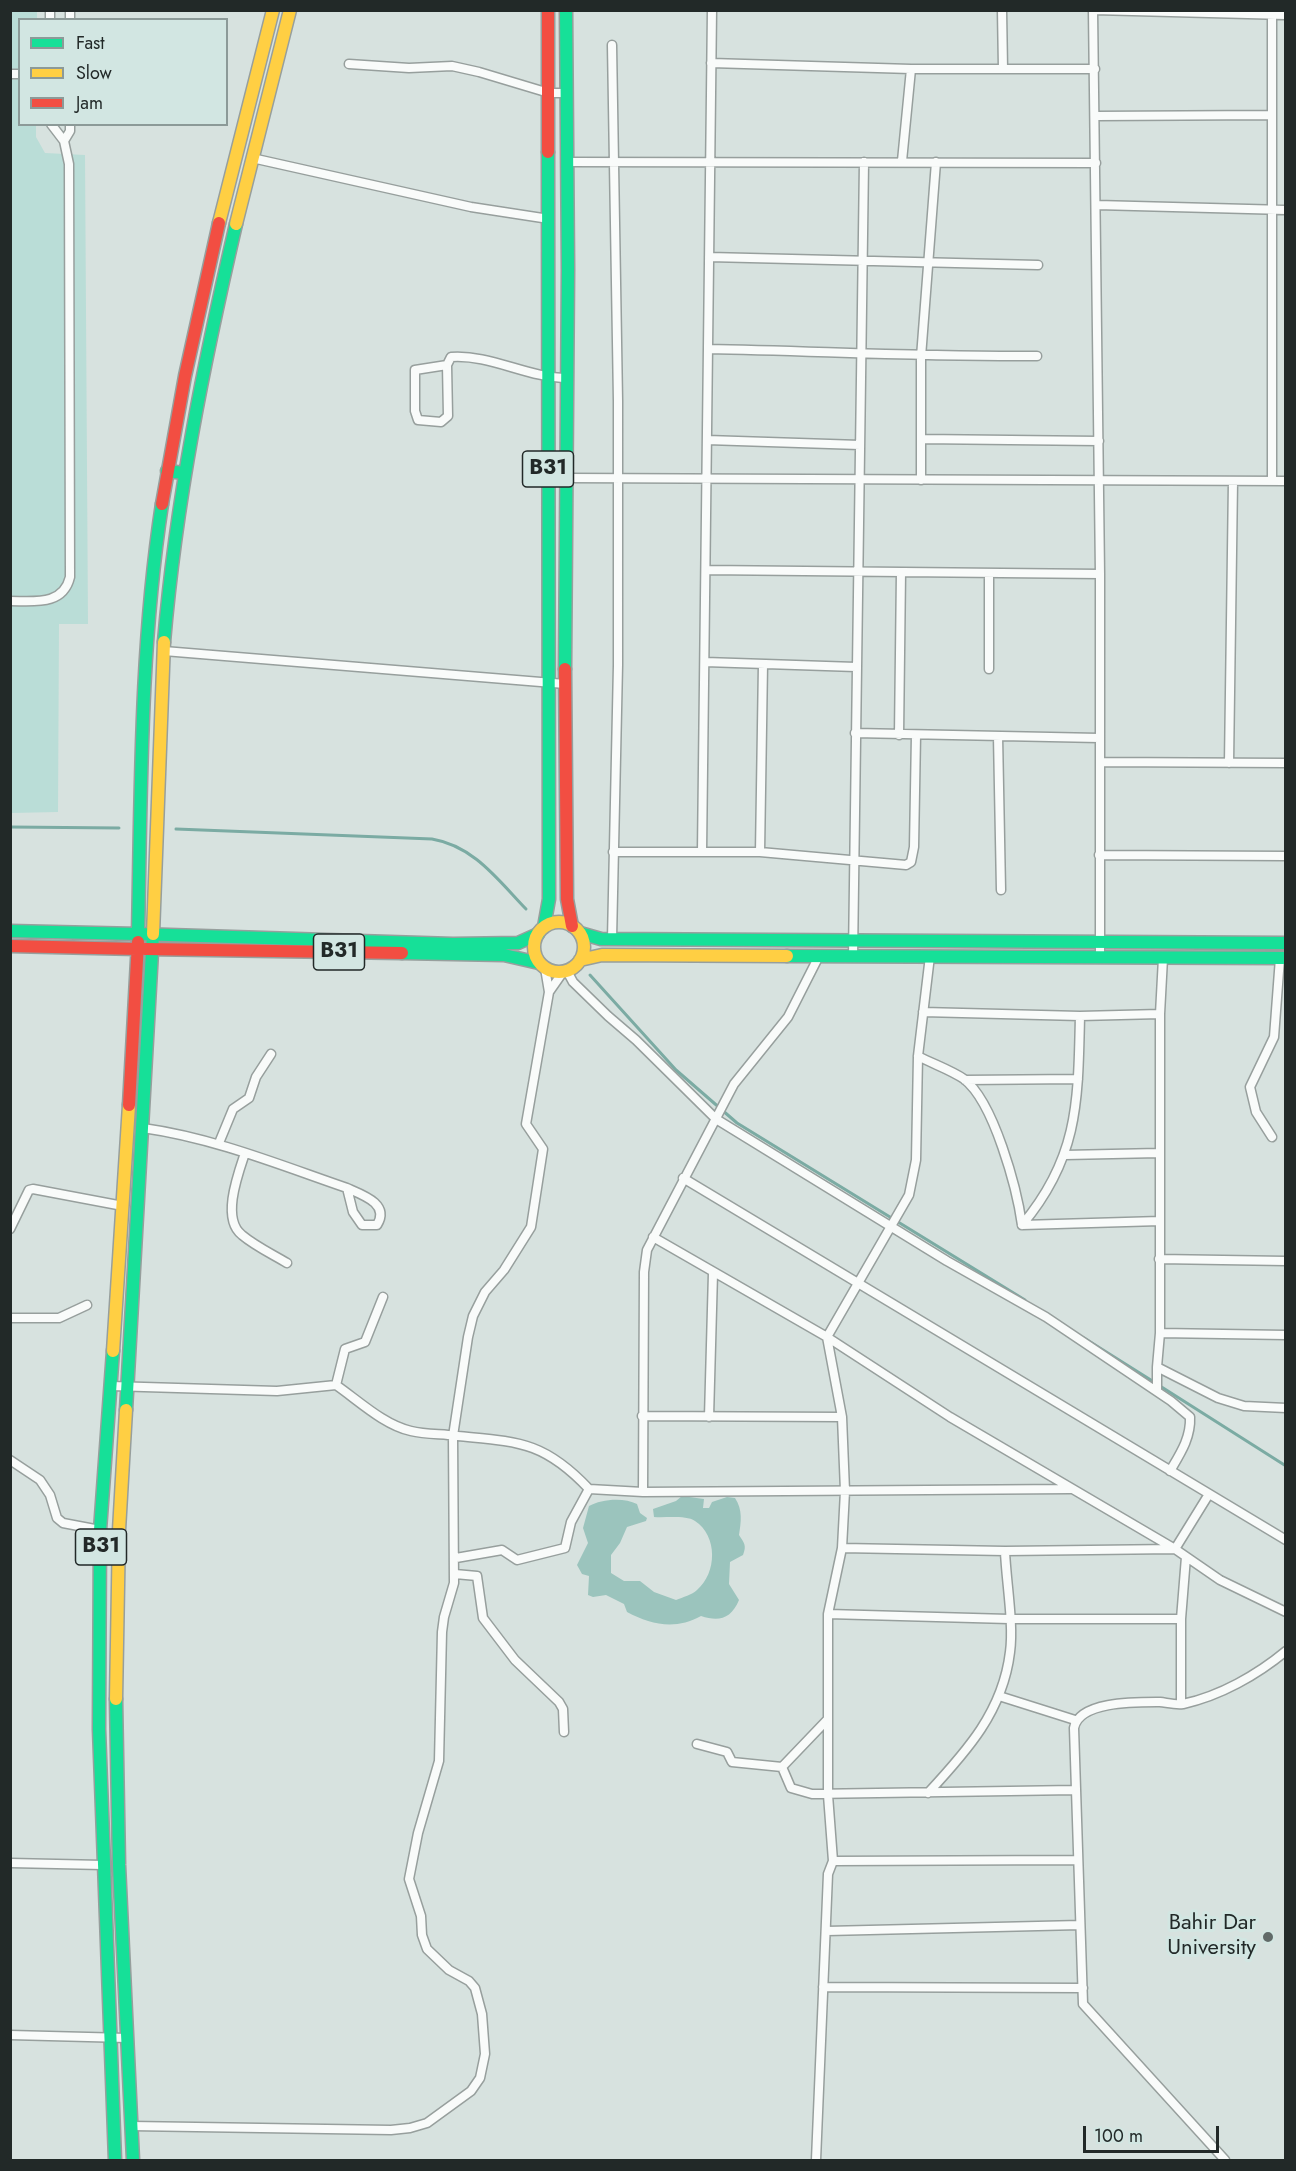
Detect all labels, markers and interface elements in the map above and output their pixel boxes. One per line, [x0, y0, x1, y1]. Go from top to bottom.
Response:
legend [18, 18, 228, 126]
text: Fast [76, 30, 105, 56]
text: Slow [76, 60, 112, 86]
text: Jam [76, 90, 103, 116]
road number: B31 [522, 451, 574, 487]
road number: B31 [314, 934, 364, 970]
road number: B31 [76, 1529, 126, 1565]
place label: Bahir Dar University [1167, 1911, 1256, 1963]
marker: Bahir Dar University [1261, 1930, 1275, 1944]
scale bar [1086, 2114, 1222, 2152]
text: 100 m [1094, 2123, 1143, 2149]

